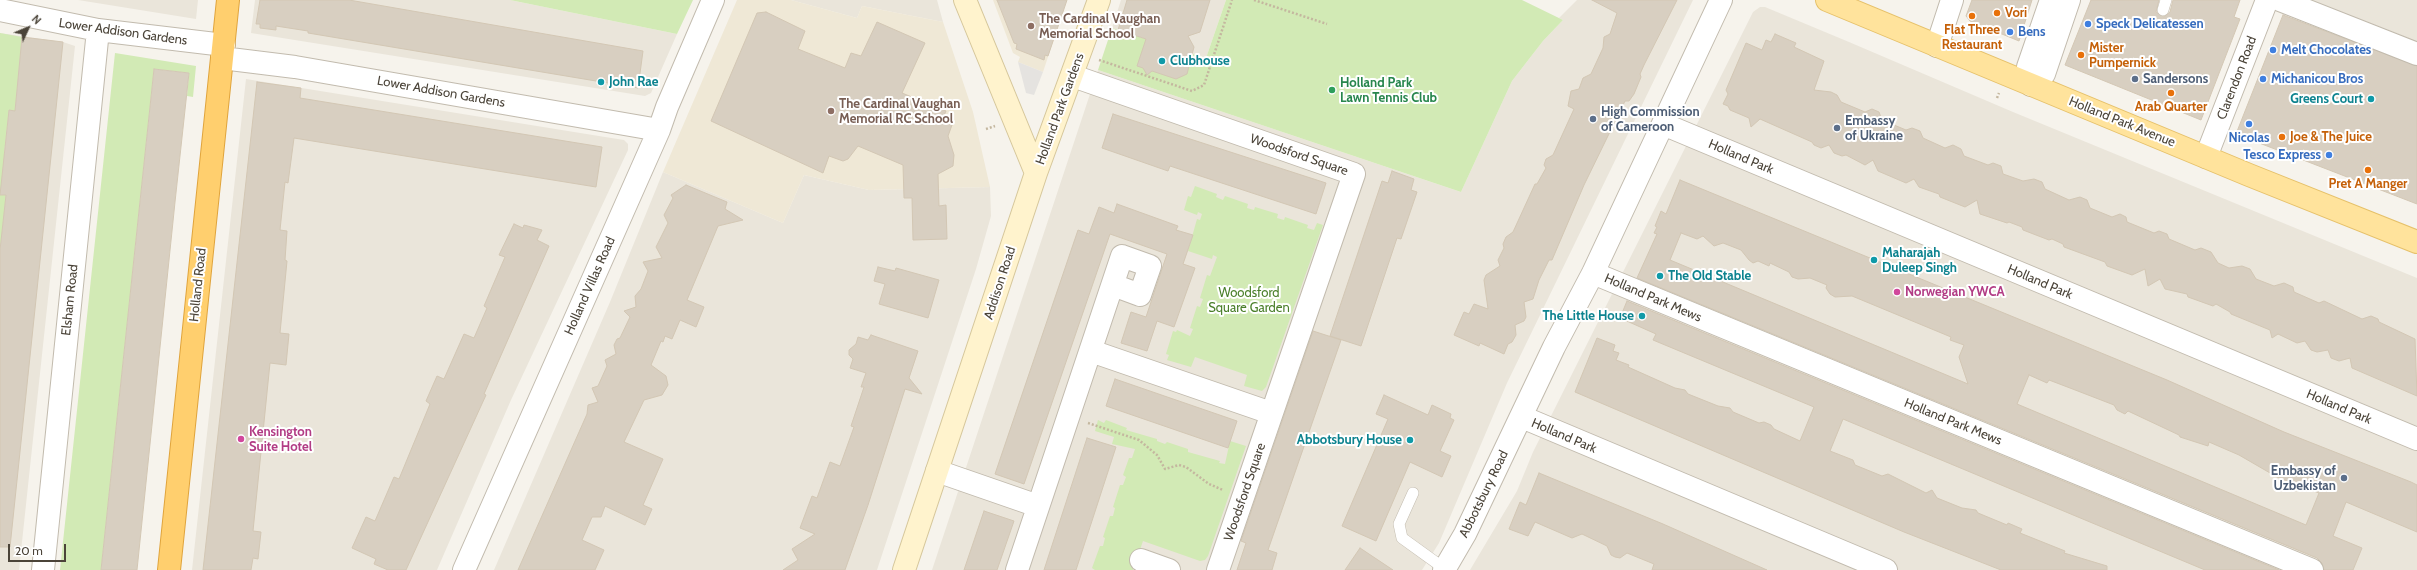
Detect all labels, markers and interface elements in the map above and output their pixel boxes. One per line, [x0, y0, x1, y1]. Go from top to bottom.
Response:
place label: Vori [2005, 5, 2027, 21]
north arrow [8, 8, 48, 48]
marker: Vori [1992, 8, 2002, 18]
place label: The Cardinal Vaughan Memorial School [1039, 11, 1160, 42]
marker: Flat Three Restaurant [1967, 11, 1977, 21]
text: N [29, 12, 44, 27]
street label: Lower Addison Gardens [58, 15, 188, 49]
place label: Speck Delicatessen [2096, 16, 2204, 32]
marker: Speck Delicatessen [2083, 19, 2093, 29]
marker: The Cardinal Vaughan Memorial School [1026, 21, 1036, 31]
place label: Flat Three Restaurant [1942, 22, 2002, 53]
place label: Bens [2018, 24, 2046, 40]
marker: Bens [2005, 27, 2015, 37]
street label: Clarendon Road [2214, 34, 2260, 122]
place label: Mister Pumpernick [2089, 40, 2156, 71]
place label: Melt Chocolates [2281, 42, 2371, 58]
marker: Melt Chocolates [2268, 45, 2278, 55]
marker: Mister Pumpernick [2076, 50, 2086, 60]
street label: Holland Park Gardens [1033, 51, 1087, 167]
place label: Clubhouse [1170, 53, 1230, 69]
marker: Clubhouse [1157, 56, 1167, 66]
place label: Sandersons [2143, 71, 2208, 87]
place label: Michanicou Bros [2271, 71, 2363, 87]
street label: Lower Addison Gardens [376, 73, 506, 111]
place label: John Rae [609, 74, 658, 90]
marker: Sandersons [2130, 74, 2140, 84]
marker: Michanicou Bros [2258, 74, 2268, 84]
place label: Holland Park Lawn Tennis Club [1340, 75, 1437, 106]
marker: John Rae [596, 77, 606, 87]
marker: Holland Park Lawn Tennis Club [1327, 85, 1337, 95]
marker: Arab Quarter [2166, 88, 2176, 98]
place label: Greens Court [2290, 91, 2363, 107]
street label: Holland Park Avenue [2066, 94, 2178, 150]
marker: Greens Court [2366, 94, 2376, 104]
place label: The Cardinal Vaughan Memorial RC School [839, 96, 960, 127]
place label: Arab Quarter [2135, 99, 2207, 115]
place label: High Commission of Cameroon [1601, 104, 1700, 135]
marker: The Cardinal Vaughan Memorial RC School [826, 106, 836, 116]
place label: Embassy of Ukraine [1845, 113, 1903, 144]
marker: High Commission of Cameroon [1588, 114, 1598, 124]
marker: Nicolas [2244, 119, 2254, 129]
marker: Embassy of Ukraine [1832, 123, 1842, 133]
place label: Joe & The Juice [2290, 129, 2372, 145]
place label: Nicolas [2229, 130, 2269, 146]
street label: Woodsford Square [1248, 131, 1350, 179]
marker: Joe & The Juice [2277, 132, 2287, 142]
street label: Holland Park [1706, 136, 1776, 178]
place label: Tesco Express [2243, 147, 2321, 163]
marker: Tesco Express [2324, 150, 2334, 160]
marker: Pret A Manger [2363, 165, 2373, 175]
place label: Pret A Manger [2329, 176, 2407, 192]
street label: Holland Villas Road [561, 234, 619, 338]
street label: Addison Road [981, 244, 1019, 322]
place label: Maharajah Duleep Singh [1882, 245, 1957, 276]
street label: Holland Road [186, 247, 210, 323]
marker: Maharajah Duleep Singh [1869, 255, 1879, 265]
street label: Holland Park [2005, 261, 2075, 303]
street label: Elsham Road [59, 264, 81, 336]
place label: The Old Stable [1668, 268, 1751, 284]
street label: Holland Park Mews [1602, 270, 1704, 326]
marker: The Old Stable [1655, 271, 1665, 281]
place label: Norwegian YWCA [1905, 284, 2005, 300]
park label: Woodsford Square Garden [1208, 285, 1290, 316]
marker: Norwegian YWCA [1892, 287, 1902, 297]
place label: The Little House [1542, 308, 1634, 324]
marker: The Little House [1637, 311, 1647, 321]
street label: Holland Park [2304, 386, 2374, 428]
street label: Holland Park Mews [1902, 395, 2004, 449]
street label: Holland Park [1529, 415, 1599, 457]
place label: Kensington Suite Hotel [249, 424, 312, 455]
place label: Abbotsbury House [1297, 432, 1402, 448]
marker: Kensington Suite Hotel [236, 434, 246, 444]
marker: Abbotsbury House [1405, 435, 1415, 445]
street label: Woodsford Square [1221, 441, 1269, 543]
street label: Abbotsbury Road [1456, 448, 1512, 540]
place label: Embassy of Uzbekistan [2271, 463, 2336, 494]
marker: Embassy of Uzbekistan [2339, 473, 2349, 483]
scale bar [10, 536, 68, 562]
text: 20 m [15, 543, 43, 558]

